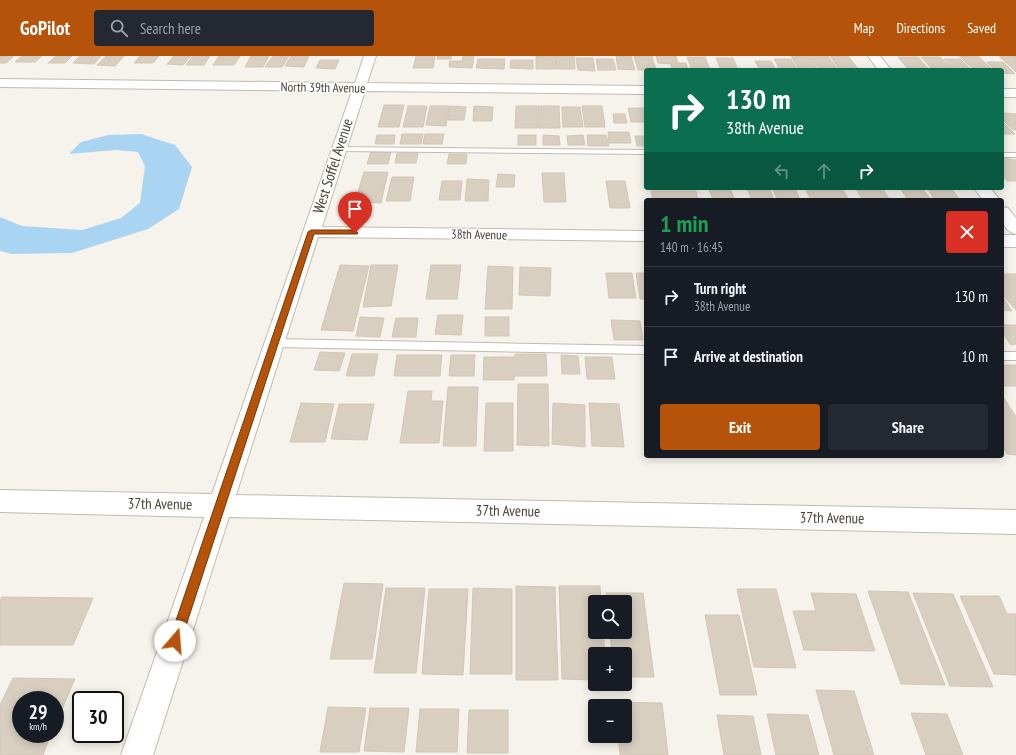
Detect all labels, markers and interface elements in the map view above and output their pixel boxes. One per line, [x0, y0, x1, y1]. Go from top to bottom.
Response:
search box [94, 10, 374, 46]
text: GoPilot [20, 16, 70, 40]
icon: search [108, 17, 130, 39]
text: Search here [140, 19, 201, 38]
text: Map [854, 19, 874, 37]
text: Directions [896, 19, 945, 37]
text: Saved [967, 19, 996, 37]
street label: North 39th Avenue [280, 78, 366, 97]
text: 130 m [726, 80, 790, 117]
icon: right [660, 84, 712, 136]
street label: West Soffel Avenue [308, 116, 357, 216]
text: 38th Avenue [726, 116, 804, 139]
icon: left [771, 160, 793, 182]
icon: ahead [813, 160, 835, 182]
icon: right [855, 160, 877, 182]
pin [338, 192, 372, 233]
icon: arrive [344, 198, 366, 220]
text: 1 min [660, 208, 708, 239]
button: close [946, 211, 988, 253]
street label: 38th Avenue [451, 226, 507, 243]
text: 140 m · 16:45 [660, 239, 723, 256]
text: Turn right [694, 279, 746, 298]
icon: right [660, 286, 682, 308]
text: 130 m [955, 287, 988, 306]
text: 38th Avenue [694, 298, 750, 315]
icon: arrive [660, 346, 682, 368]
text: Arrive at destination [694, 347, 803, 366]
text: 10 m [962, 347, 988, 366]
button: Exit [660, 404, 820, 450]
button: Share [828, 404, 988, 450]
street label: 37th Avenue [127, 493, 193, 514]
street label: 37th Avenue [475, 500, 541, 521]
street label: 37th Avenue [799, 507, 865, 528]
map controls [588, 595, 632, 743]
button: search [588, 595, 632, 639]
position arrow [154, 620, 196, 662]
button: + [588, 647, 632, 691]
speed limit sign: 30 [72, 691, 124, 743]
text: 29 [28, 699, 48, 725]
button: − [588, 699, 632, 743]
text: km/h [29, 720, 47, 733]

